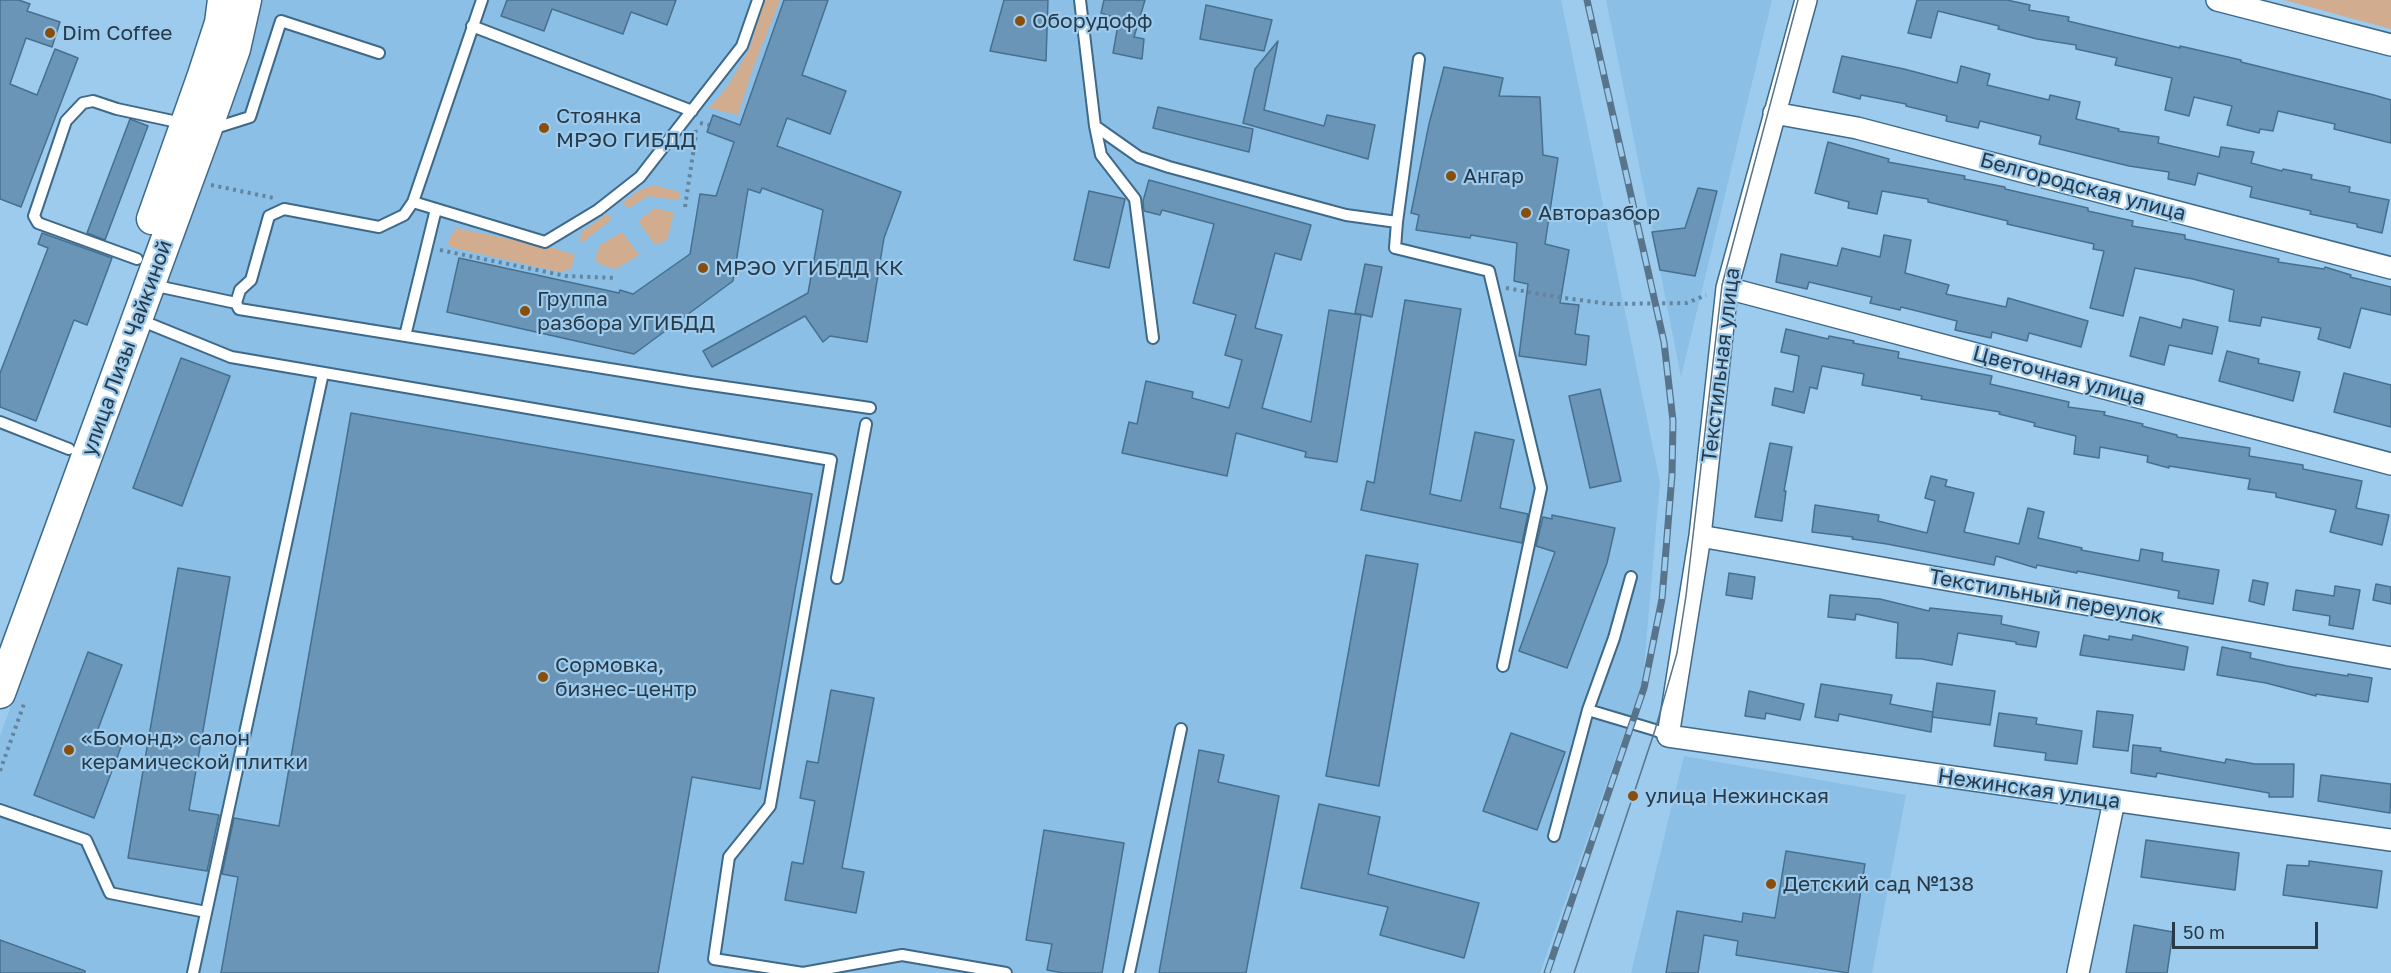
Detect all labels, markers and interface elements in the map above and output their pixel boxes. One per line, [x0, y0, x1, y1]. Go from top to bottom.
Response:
place label: Оборудофф [1032, 8, 1153, 34]
marker: Оборудофф [1013, 14, 1027, 28]
place label: Dim Coffee [62, 20, 173, 46]
marker: Dim Coffee [43, 26, 57, 40]
place label: Стоянка МРЭО ГИБДД [556, 103, 696, 153]
marker: Стоянка МРЭО ГИБДД [537, 121, 551, 135]
street label: Белгородская улица [1977, 147, 2189, 227]
place label: Ангар [1463, 163, 1524, 189]
marker: Ангар [1444, 169, 1458, 183]
place label: Авторазбор [1538, 200, 1660, 226]
marker: Авторазбор [1519, 206, 1533, 220]
street label: улица Лизы Чайкиной [76, 237, 178, 459]
place label: МРЭО УГИБДД КК [715, 255, 904, 281]
marker: МРЭО УГИБДД КК [696, 261, 710, 275]
street label: Текстильная улица [1697, 266, 1745, 464]
place label: Группа разбора УГИБДД [537, 286, 715, 336]
marker: Группа разбора УГИБДД [518, 304, 532, 318]
street label: Цветочная улица [1970, 341, 2148, 411]
street label: Текстильный переулок [1927, 564, 2165, 630]
place label: Сормовка, бизнес-центр [555, 652, 697, 702]
marker: Сормовка, бизнес-центр [536, 670, 550, 684]
place label: «Бомонд» салон керамической плитки [81, 725, 308, 775]
marker: «Бомонд» салон керамической плитки [62, 743, 76, 757]
street label: Нежинская улица [1936, 764, 2122, 814]
place label: улица Нежинская [1645, 783, 1829, 809]
marker: улица Нежинская [1626, 789, 1640, 803]
place label: Детский сад №138 [1783, 871, 1974, 897]
marker: Детский сад №138 [1764, 877, 1778, 891]
scale bar [2175, 910, 2320, 948]
text: 50 m [2183, 921, 2225, 943]

